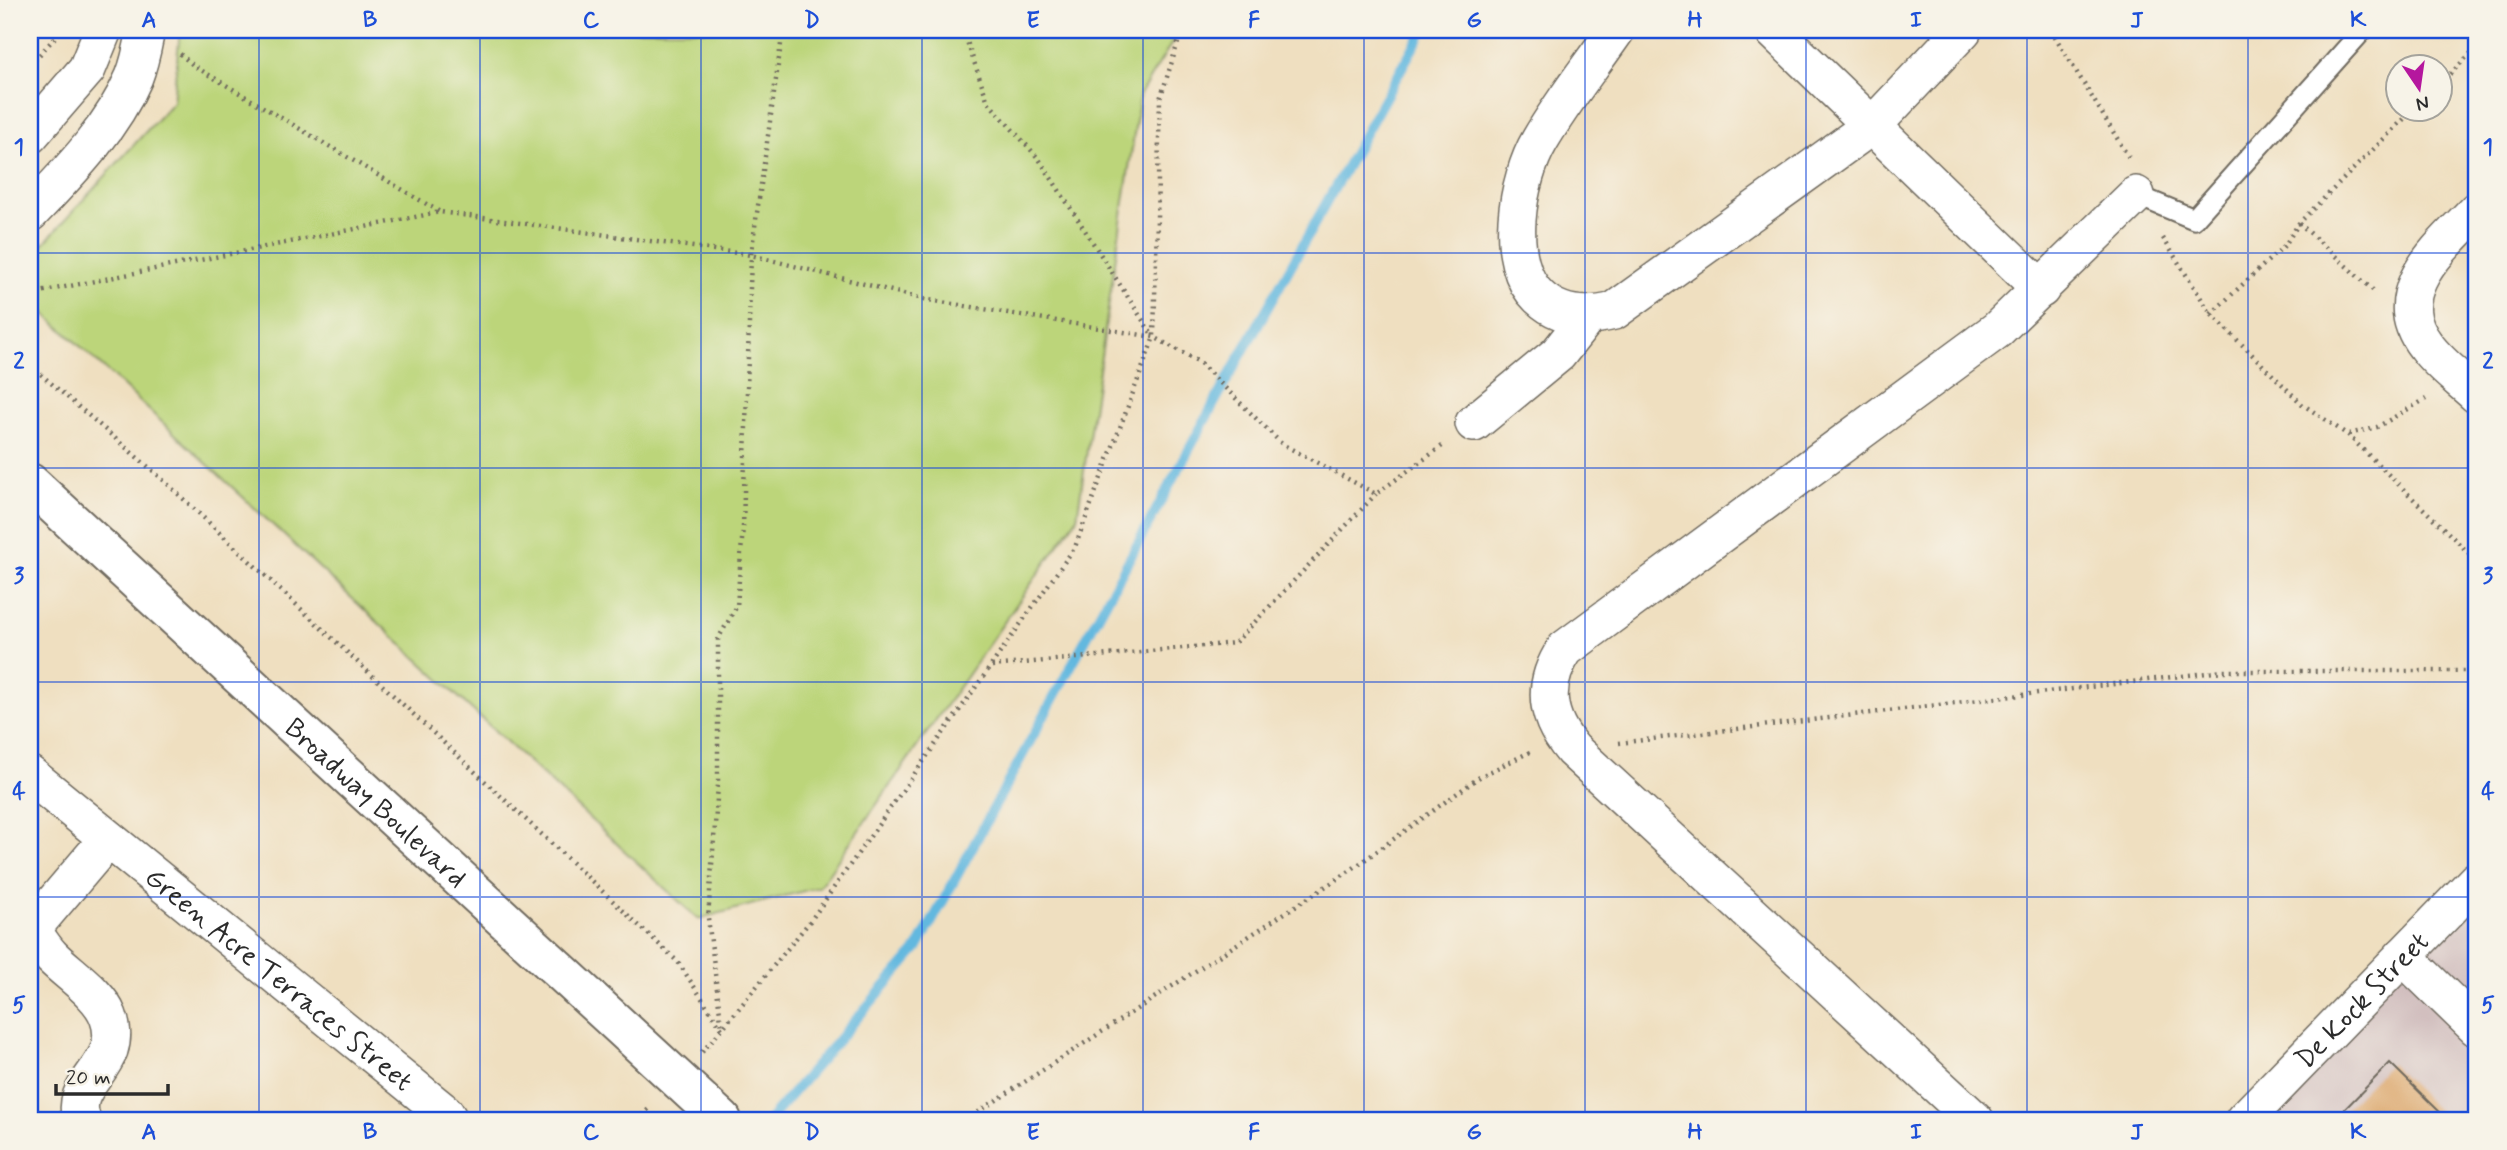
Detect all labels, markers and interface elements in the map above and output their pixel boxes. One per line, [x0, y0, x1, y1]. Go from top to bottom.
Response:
text: A [141, 6, 157, 36]
text: B [363, 6, 378, 36]
text: C [583, 6, 600, 36]
text: D [804, 6, 820, 36]
text: E [1026, 6, 1040, 36]
text: F [1248, 6, 1260, 36]
text: G [1466, 6, 1482, 36]
text: H [1687, 6, 1703, 36]
text: I [1910, 6, 1922, 36]
text: J [2130, 6, 2144, 36]
text: K [2350, 6, 2367, 36]
north arrow [2384, 52, 2454, 122]
text: N [2414, 89, 2431, 117]
text: 1 [14, 133, 24, 163]
text: 1 [2483, 133, 2493, 163]
text: 2 [13, 347, 25, 377]
text: 2 [2482, 347, 2494, 377]
text: 3 [14, 562, 25, 592]
text: 3 [2483, 562, 2494, 592]
street label: Broadway Boulevard [276, 711, 474, 897]
text: 4 [12, 777, 26, 807]
text: 4 [2481, 777, 2495, 807]
street label: Green Acre Terraces Street [136, 860, 420, 1101]
street label: De Kock Street [2288, 925, 2438, 1078]
text: 5 [12, 991, 26, 1021]
text: 5 [2481, 991, 2495, 1021]
scale bar [56, 1052, 168, 1096]
text: 20 m [66, 1064, 111, 1092]
text: A [141, 1118, 157, 1148]
text: B [363, 1118, 378, 1148]
text: C [583, 1118, 600, 1148]
text: D [804, 1118, 820, 1148]
text: E [1026, 1118, 1040, 1148]
text: F [1248, 1118, 1260, 1148]
text: G [1466, 1118, 1482, 1148]
text: H [1687, 1118, 1703, 1148]
text: I [1910, 1118, 1922, 1148]
text: J [2130, 1118, 2144, 1148]
text: K [2350, 1118, 2367, 1148]

